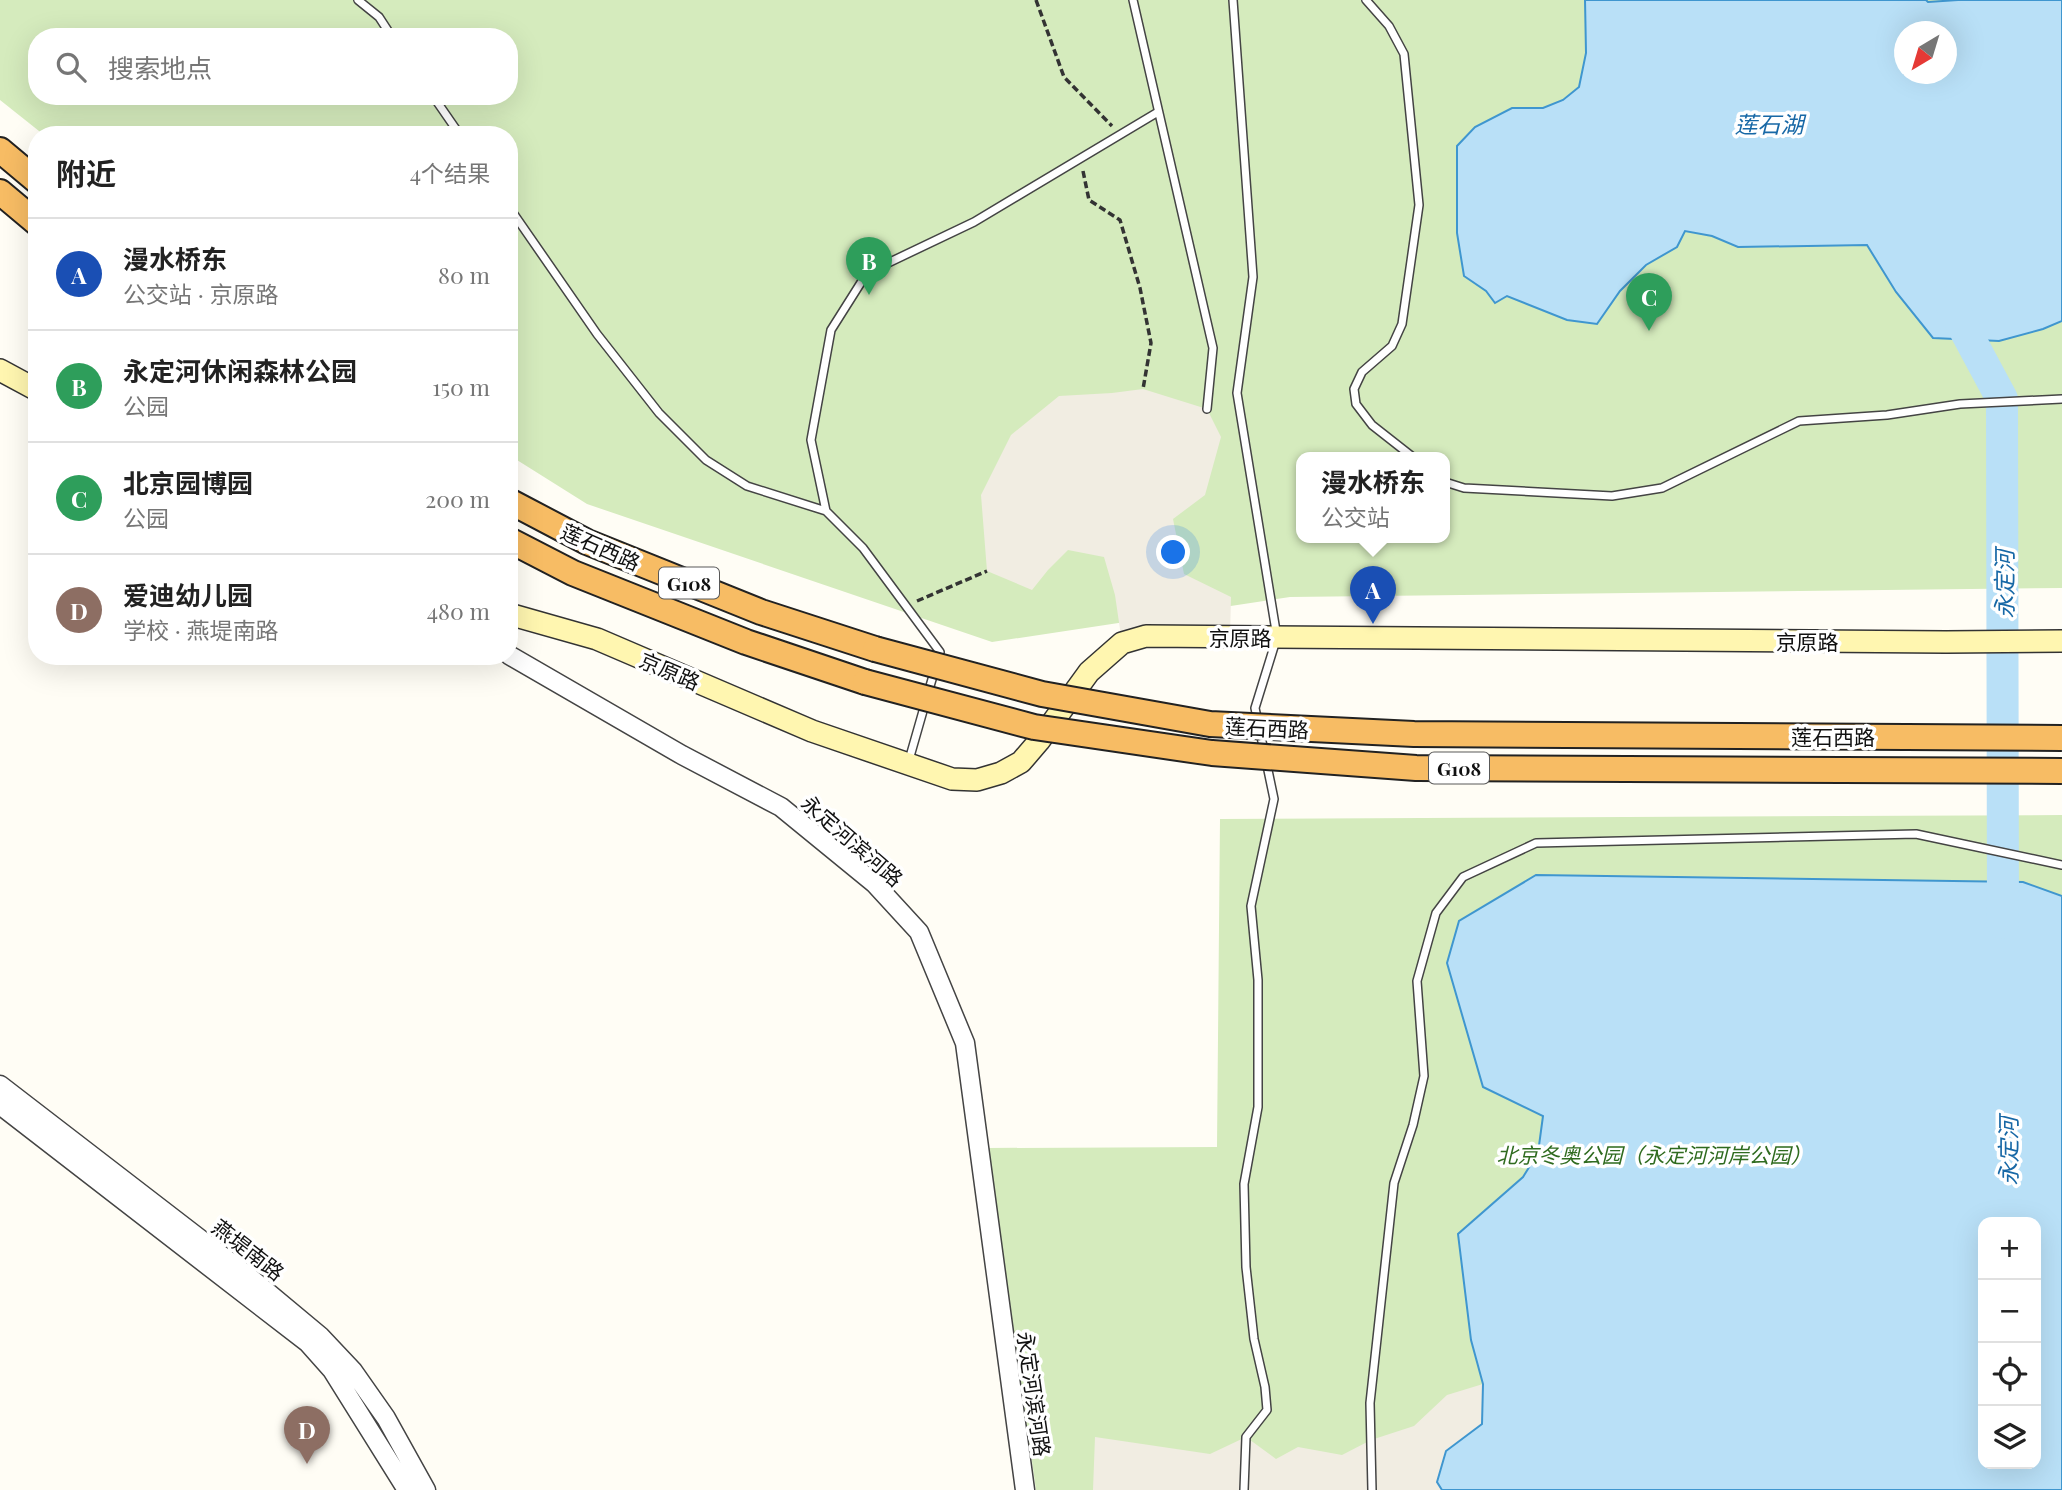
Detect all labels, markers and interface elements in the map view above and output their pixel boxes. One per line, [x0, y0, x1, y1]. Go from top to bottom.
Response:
north arrow [1894, 21, 1957, 84]
search box [28, 28, 518, 105]
icon: search [52, 48, 90, 86]
text: 搜索地点 [108, 50, 212, 85]
water label: 莲石湖 [1735, 108, 1807, 139]
text: 附近 [56, 153, 116, 193]
text: 4个结果 [410, 157, 490, 188]
pin: B [846, 237, 892, 295]
text: 漫水桥东 [123, 241, 227, 276]
text: A [71, 259, 87, 290]
text: 80 m [438, 259, 490, 290]
pin: C [1626, 273, 1672, 331]
text: 公交站 · 京原路 [123, 278, 279, 309]
text: 永定河休闲森林公园 [123, 353, 357, 388]
text: B [71, 371, 87, 402]
text: 150 m [432, 371, 490, 402]
text: 公园 [123, 390, 169, 421]
popup [1296, 452, 1450, 543]
text: 漫水桥东 [1321, 464, 1425, 499]
text: 北京园博园 [123, 465, 253, 500]
text: C [71, 483, 87, 514]
text: 200 m [425, 483, 490, 514]
text: 公交站 [1321, 501, 1390, 532]
text: 公园 [123, 502, 169, 533]
street label: 莲石西路 [557, 516, 645, 576]
your location [1156, 535, 1190, 569]
water label: 永定河 [1988, 546, 2019, 619]
pin: A [1350, 566, 1396, 624]
road number: G108 [659, 568, 719, 598]
text: 爱迪幼儿园 [123, 577, 253, 612]
text: D [70, 595, 88, 626]
text: 480 m [427, 595, 490, 626]
text: 学校 · 燕堤南路 [123, 614, 279, 645]
street label: 京原路 [1209, 623, 1272, 651]
street label: 京原路 [1776, 627, 1839, 655]
street label: 京原路 [636, 645, 704, 695]
street label: 莲石西路 [1224, 711, 1310, 743]
street label: 莲石西路 [1791, 722, 1875, 750]
road number: G108 [1429, 752, 1489, 783]
street label: 永定河滨河路 [796, 788, 910, 892]
water label: 永定河 [1992, 1113, 2023, 1186]
park label: 北京冬奥公园（永定河河岸公园） [1497, 1140, 1812, 1168]
street label: 燕堤南路 [207, 1212, 291, 1286]
map controls [1978, 1217, 2041, 1469]
button: + [1978, 1217, 2041, 1280]
button: − [1978, 1280, 2041, 1343]
street label: 永定河滨河路 [1012, 1330, 1058, 1458]
button: locate [1978, 1343, 2041, 1406]
pin: D [284, 1406, 330, 1464]
button: layers [1978, 1406, 2041, 1469]

